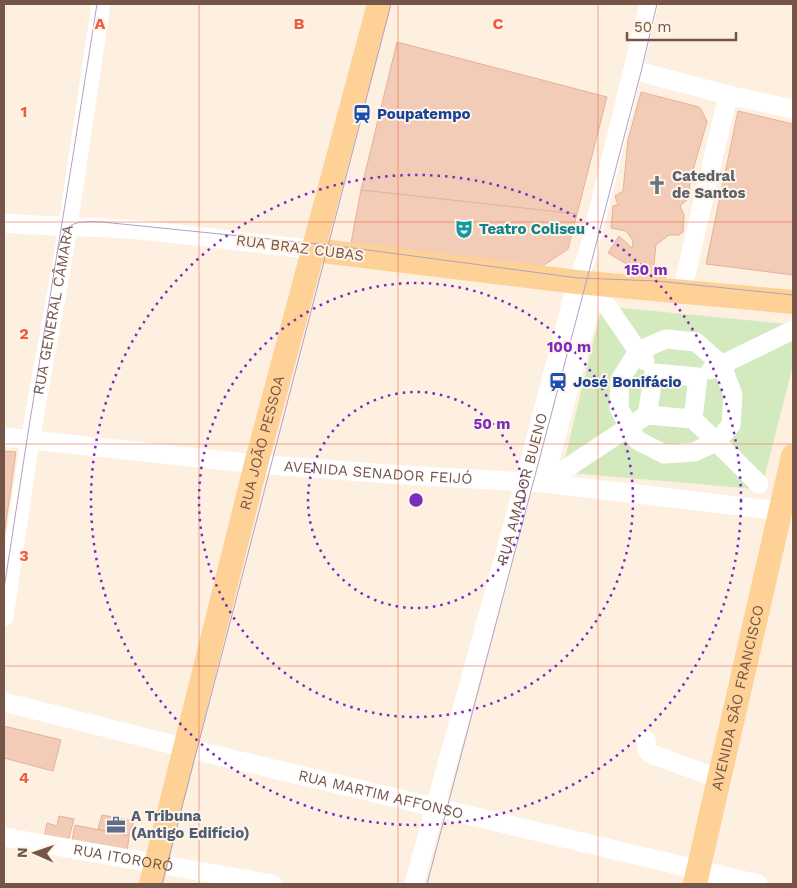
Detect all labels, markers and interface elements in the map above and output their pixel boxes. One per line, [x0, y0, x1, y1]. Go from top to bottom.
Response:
scale bar [627, 10, 736, 42]
text: A [95, 14, 106, 33]
text: B [294, 14, 305, 33]
text: C [493, 14, 504, 33]
text: 50 m [634, 18, 671, 36]
text: 1 [21, 102, 27, 121]
station icon: Poupatempo [351, 103, 373, 125]
place label: Poupatempo [377, 105, 471, 123]
place label: Catedral de Santos [672, 167, 745, 202]
church icon: Catedral de Santos [646, 174, 668, 196]
theatre icon: Teatro Coliseu [453, 218, 475, 240]
place label: Teatro Coliseu [479, 220, 585, 238]
street label: RUA GENERAL CÂMARA [29, 224, 77, 396]
street label: RUA BRAZ CUBAS [235, 231, 365, 265]
text: 150 m [624, 261, 668, 279]
text: 2 [19, 324, 29, 343]
text: 100 m [547, 338, 591, 356]
station icon: José Bonifácio [547, 371, 569, 393]
street label: RUA JOÃO PESSOA [236, 373, 288, 512]
place label: José Bonifácio [573, 373, 682, 391]
street label: RUA AMADOR BUENO [493, 411, 551, 566]
text: 50 m [474, 415, 510, 433]
street label: AVENIDA SENADOR FEIJÓ [283, 457, 473, 488]
centre of rings [407, 491, 425, 509]
text: 3 [19, 546, 29, 565]
street label: AVENIDA SÃO FRANCISCO [708, 603, 768, 792]
street label: RUA MARTIM AFFONSO [296, 766, 465, 823]
text: 4 [19, 768, 29, 787]
place label: A Tribuna (Antigo Edifício) [131, 807, 250, 842]
office icon: A Tribuna (Antigo Edifício) [105, 814, 127, 836]
north arrow [10, 828, 60, 878]
street label: RUA ITORORÓ [72, 840, 175, 876]
text: N [14, 847, 30, 858]

